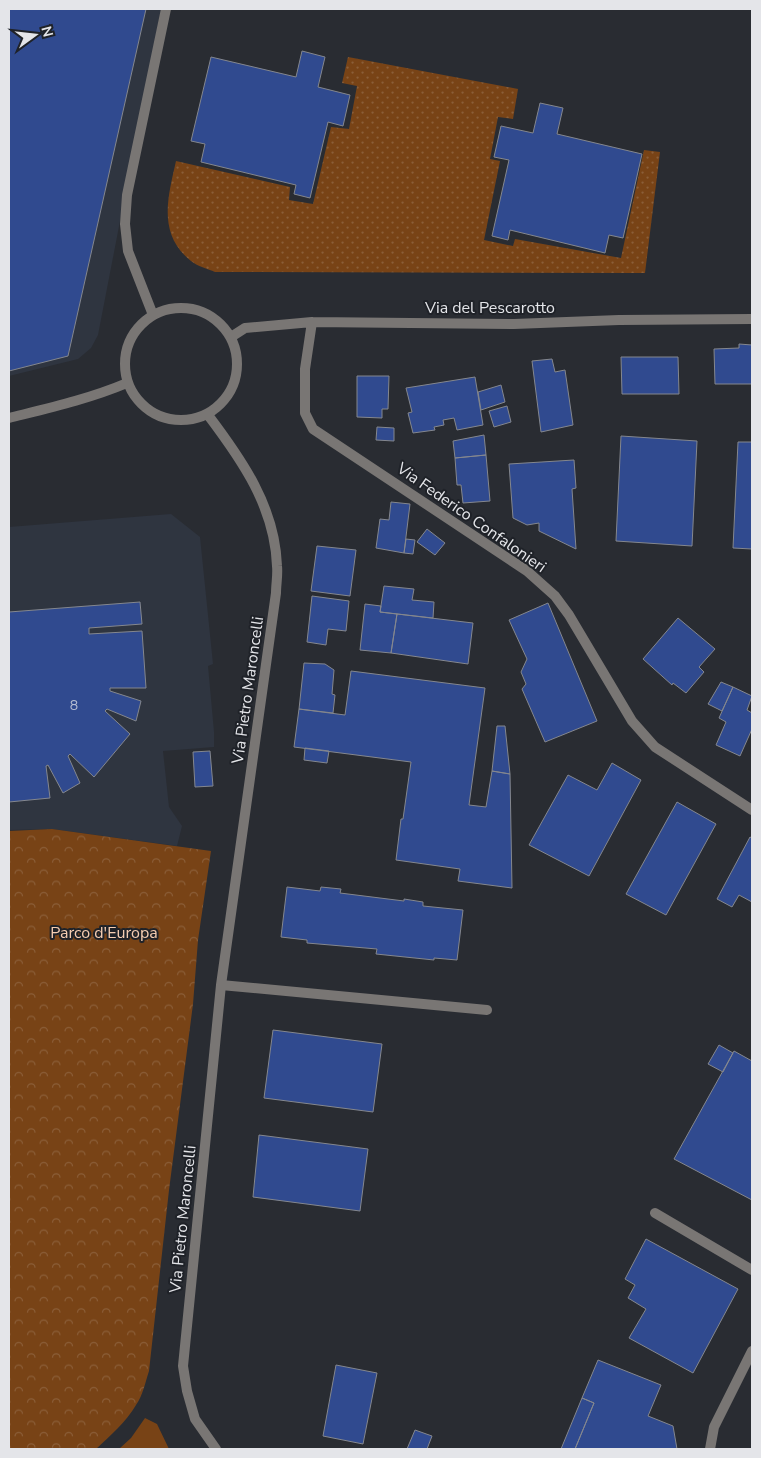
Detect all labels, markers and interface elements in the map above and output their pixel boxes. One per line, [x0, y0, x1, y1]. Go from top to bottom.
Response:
north arrow [10, 10, 60, 60]
text: N [37, 24, 58, 39]
street label: Via del Pescarotto [424, 297, 555, 319]
street label: Via Federico Confalonieri [391, 457, 551, 578]
street label: Via Pietro Maroncelli [227, 615, 269, 766]
house number: 8 [70, 696, 78, 715]
park label: Parco d'Europa [50, 922, 158, 944]
street label: Via Pietro Maroncelli [164, 1144, 202, 1295]

